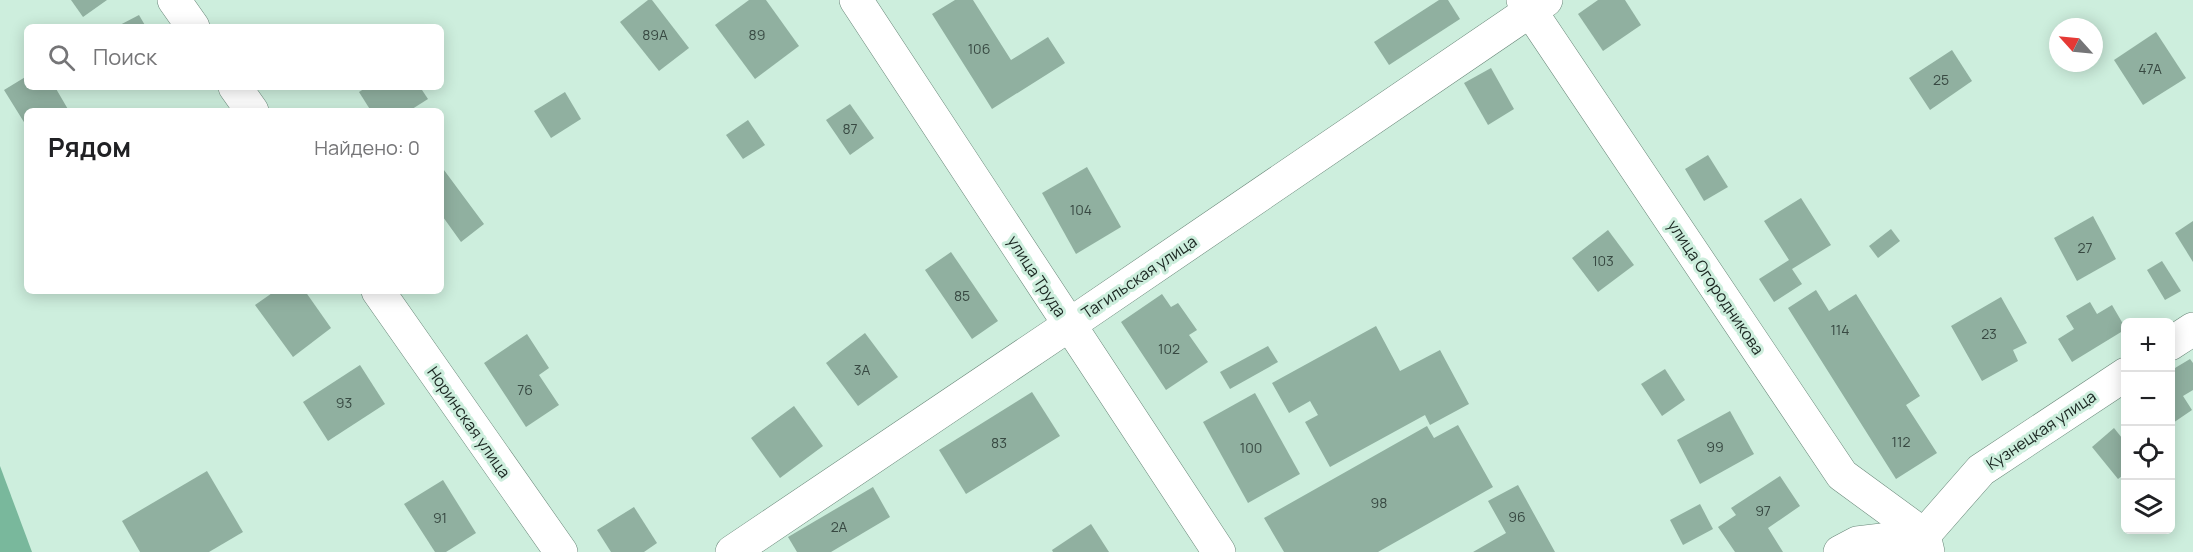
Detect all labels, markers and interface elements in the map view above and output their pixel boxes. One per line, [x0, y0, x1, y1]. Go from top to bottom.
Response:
north arrow [2049, 18, 2103, 72]
search box [24, 24, 444, 90]
house number: 89А [642, 25, 668, 44]
house number: 89 [749, 25, 765, 44]
house number: 106 [968, 39, 990, 58]
icon: search [45, 41, 78, 74]
text: Поиск [93, 42, 157, 72]
house number: 47А [2138, 59, 2162, 78]
house number: 25 [1933, 70, 1949, 89]
house number: 87 [842, 119, 858, 138]
text: Рядом [48, 129, 131, 165]
text: Найдено: 0 [314, 134, 420, 161]
house number: 104 [1070, 200, 1092, 219]
street label: улица Огородникова [1663, 215, 1769, 359]
street label: Тагильская улица [1077, 230, 1201, 324]
street label: улица Труда [1002, 231, 1072, 321]
house number: 27 [2077, 238, 2093, 257]
house number: 103 [1592, 251, 1614, 270]
house number: 85 [954, 286, 970, 305]
map controls [2121, 318, 2175, 534]
button: + [2121, 318, 2175, 372]
house number: 114 [1830, 320, 1850, 339]
house number: 23 [1981, 324, 1997, 343]
house number: 102 [1158, 339, 1180, 358]
house number: 3А [854, 360, 870, 379]
street label: Норинская улица [422, 362, 516, 482]
button: − [2121, 372, 2175, 426]
house number: 76 [517, 380, 533, 399]
street label: Кузнецкая улица [1982, 385, 2100, 475]
house number: 93 [336, 393, 352, 412]
button: locate [2121, 426, 2175, 480]
house number: 112 [1892, 432, 1910, 451]
house number: 83 [991, 433, 1007, 452]
house number: 99 [1706, 437, 1724, 456]
house number: 100 [1240, 438, 1262, 457]
button: layers [2121, 480, 2175, 534]
house number: 98 [1371, 493, 1387, 512]
house number: 97 [1755, 501, 1771, 520]
house number: 96 [1508, 507, 1526, 526]
house number: 91 [433, 508, 447, 527]
house number: 2А [831, 517, 847, 536]

